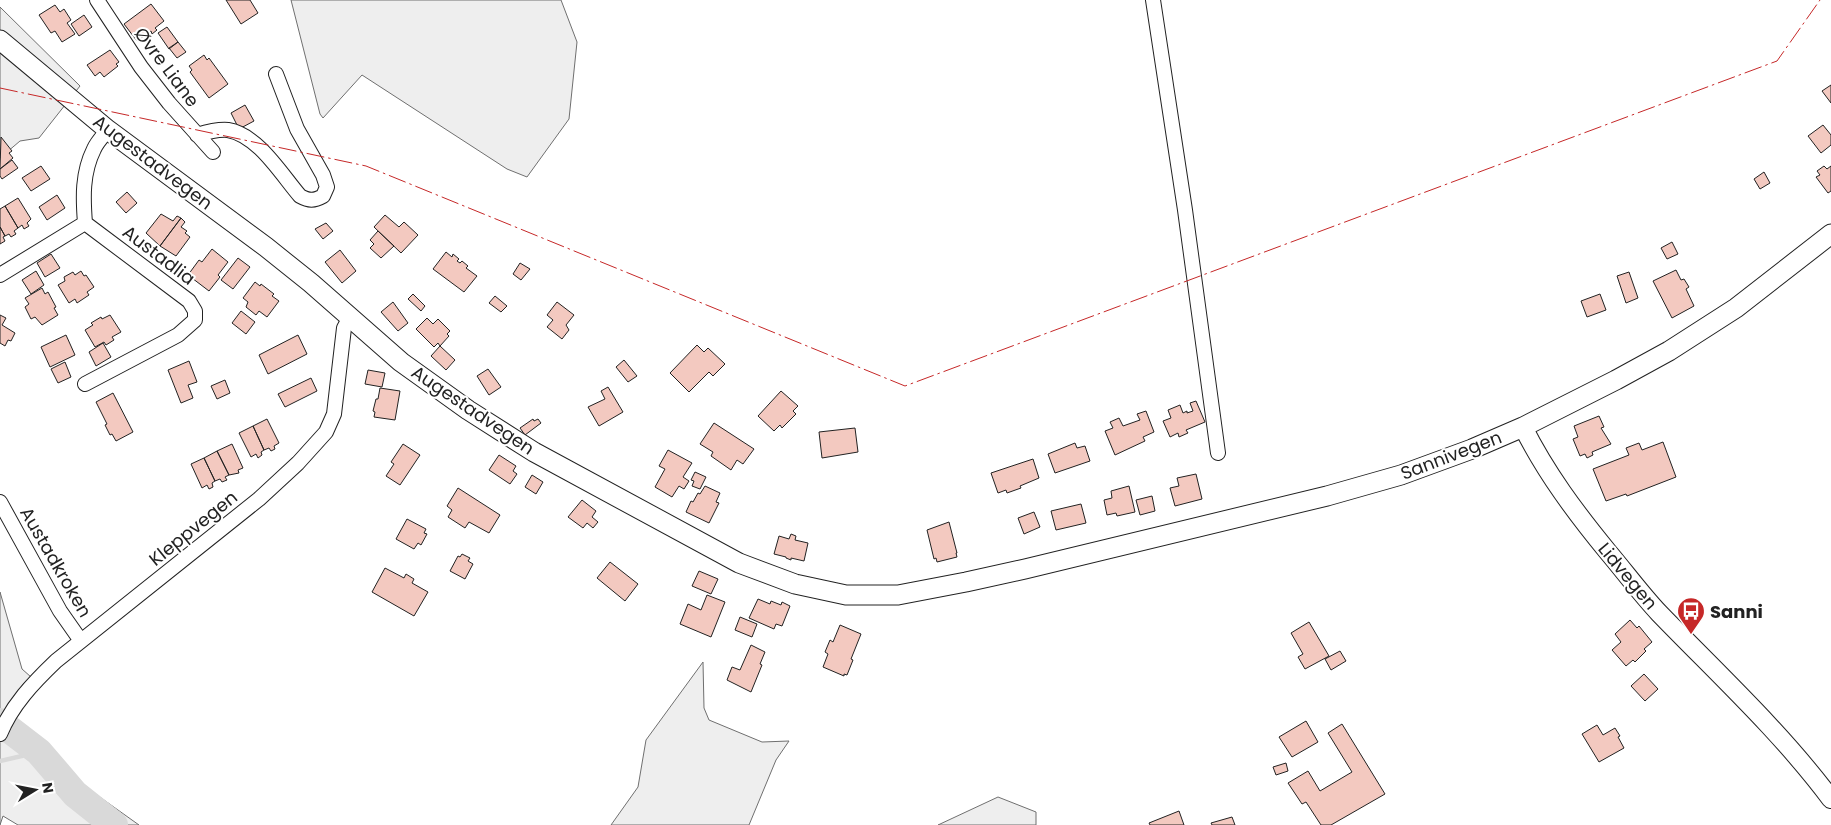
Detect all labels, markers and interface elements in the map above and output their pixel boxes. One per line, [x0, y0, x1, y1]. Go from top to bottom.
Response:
street label: Øvre Liane [129, 22, 205, 112]
street label: Augestadvegen [88, 109, 218, 215]
street label: Austadlia [118, 219, 200, 291]
street label: Augestadvegen [407, 360, 539, 460]
street label: Sannivegen [1397, 424, 1505, 486]
street label: Kleppvegen [144, 485, 242, 571]
street label: Austadkroken [14, 502, 98, 622]
street label: Lidvegen [1593, 537, 1663, 615]
bus stop icon: Sanni [1676, 596, 1706, 635]
place label: Sanni [1710, 599, 1763, 624]
north arrow [10, 765, 60, 815]
text: N [37, 781, 59, 795]

